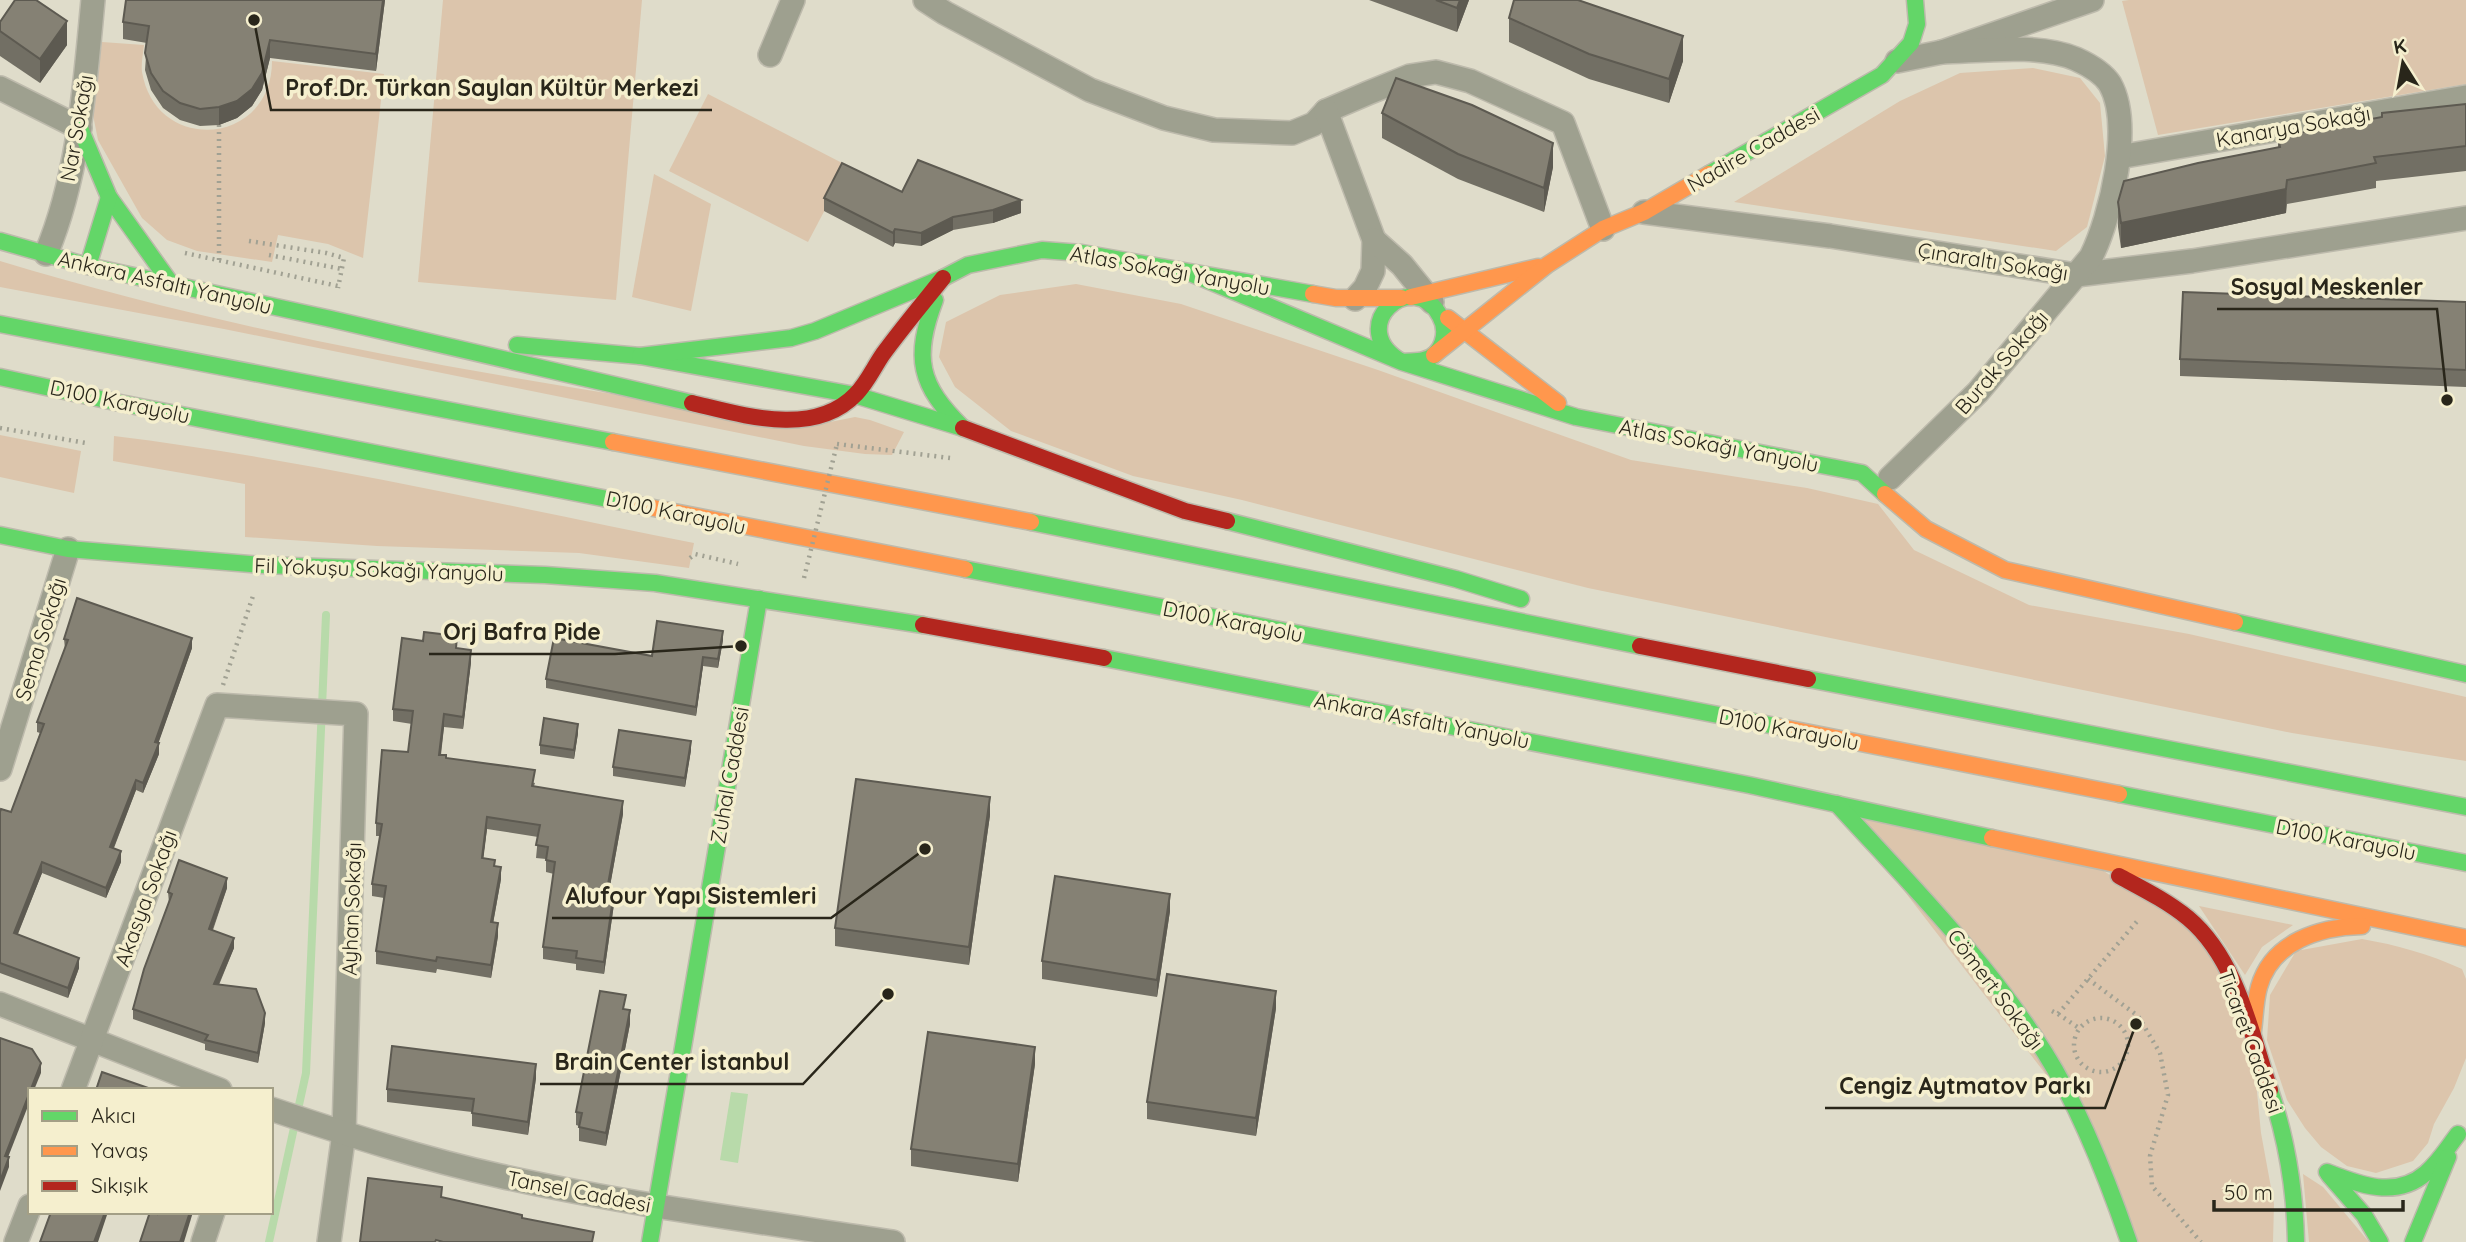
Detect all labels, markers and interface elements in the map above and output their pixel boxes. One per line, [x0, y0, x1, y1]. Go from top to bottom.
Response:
north arrow [2368, 28, 2438, 98]
text: K [2391, 33, 2408, 59]
callout: Prof.Dr. Türkan Saylan Kültür Merkezi [271, 66, 712, 110]
street label: Nar Sokağı [54, 73, 98, 183]
text: Prof.Dr. Türkan Saylan Kültür Merkezi [285, 73, 699, 102]
street label: Kanarya Sokağı [2214, 100, 2372, 152]
street label: Nadire Caddesi [1682, 101, 1824, 197]
street label: Çınaraltı Sokağı [1916, 236, 2070, 286]
street label: Atlas Sokağı Yanyolu [1068, 240, 1272, 300]
street label: Ankara Asfaltı Yanyolu [56, 245, 274, 319]
callout: Sosyal Meskenler [2217, 265, 2437, 309]
text: Sosyal Meskenler [2231, 272, 2423, 301]
street label: Burak Sokağı [1949, 305, 2053, 419]
street label: D100 Karayolu [48, 373, 192, 429]
street label: Atlas Sokağı Yanyolu [1617, 413, 1821, 477]
street label: D100 Karayolu [604, 484, 748, 540]
street label: Fil Yokuşu Sokağı Yanyolu [254, 552, 504, 586]
street label: Sema Sokağı [9, 574, 71, 704]
street label: D100 Karayolu [1161, 595, 1305, 647]
callout: Orj Bafra Pide [429, 610, 615, 654]
text: Orj Bafra Pide [443, 617, 601, 646]
street label: Ankara Asfaltı Yanyolu [1312, 686, 1532, 754]
street label: D100 Karayolu [1717, 703, 1861, 755]
street label: Zuhal Caddesi [704, 704, 754, 846]
street label: D100 Karayolu [2274, 813, 2418, 865]
street label: Akasya Sokağı [108, 826, 182, 970]
street label: Ayhan Sokağı [336, 842, 366, 976]
callout: Alufour Yapı Sistemleri [552, 874, 831, 918]
text: Alufour Yapı Sistemleri [566, 881, 816, 910]
street label: Cömert Sokağı [1942, 924, 2050, 1054]
street label: Ticaret Caddesi [2213, 965, 2289, 1117]
callout: Brain Center İstanbul [540, 1040, 803, 1084]
text: Brain Center İstanbul [555, 1047, 789, 1076]
callout: Cengiz Aytmatov Parkı [1825, 1064, 2105, 1108]
text: Cengiz Aytmatov Parkı [1839, 1071, 2091, 1100]
legend [28, 1088, 273, 1214]
text: Akıcı [91, 1102, 136, 1128]
text: Yavaş [91, 1137, 148, 1163]
street label: Tansel Caddesi [505, 1164, 653, 1218]
scale bar [2214, 1168, 2403, 1212]
text: Sıkışık [91, 1172, 149, 1198]
text: 50 m [2224, 1179, 2273, 1205]

